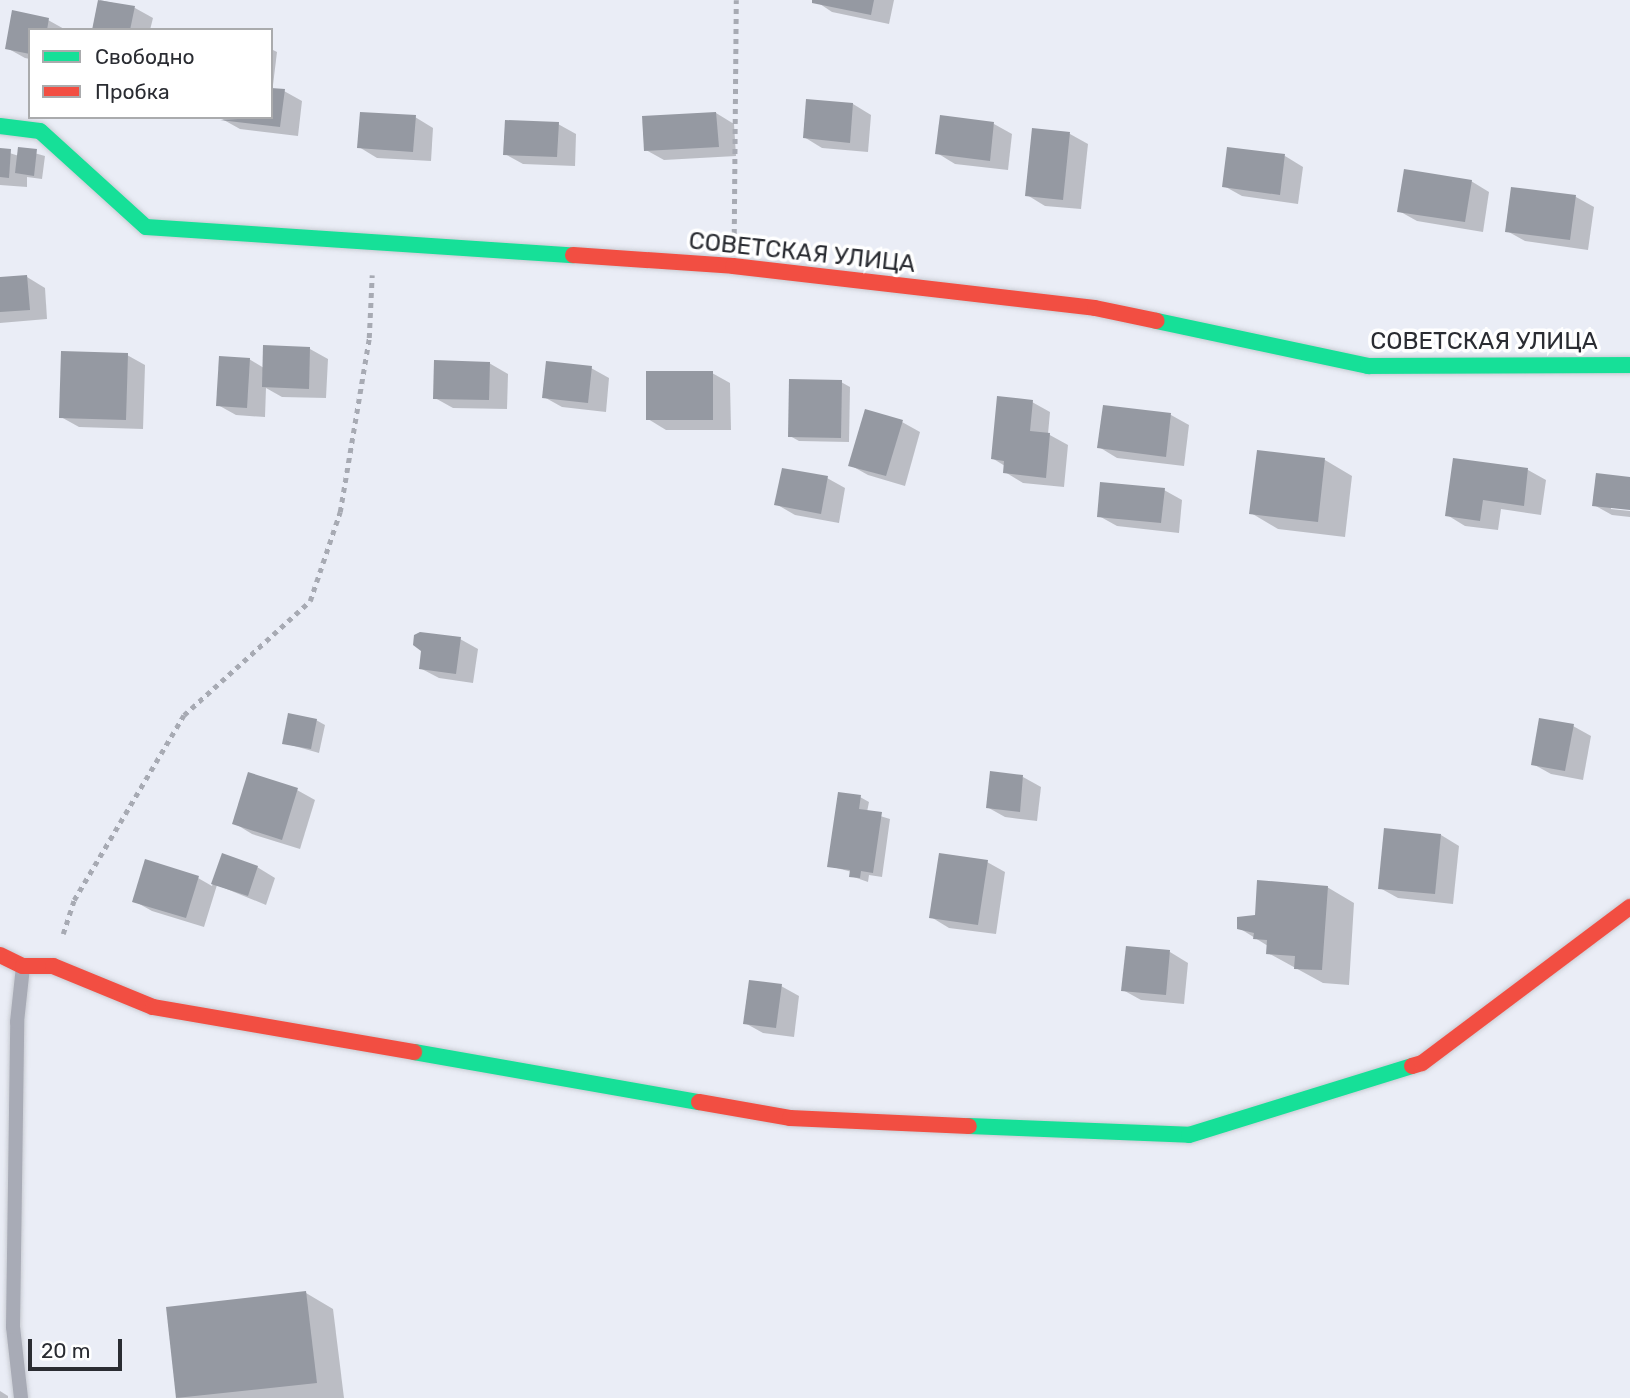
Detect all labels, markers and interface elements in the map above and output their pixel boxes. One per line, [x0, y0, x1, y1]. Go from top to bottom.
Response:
legend [28, 28, 273, 119]
text: Свободно [95, 44, 195, 69]
text: Пробка [95, 79, 170, 104]
street label: СОВЕТСКАЯ УЛИЦА [687, 227, 917, 279]
street label: СОВЕТСКАЯ УЛИЦА [1370, 328, 1598, 356]
scale bar [32, 1324, 126, 1368]
text: 20 m [41, 1338, 90, 1363]

